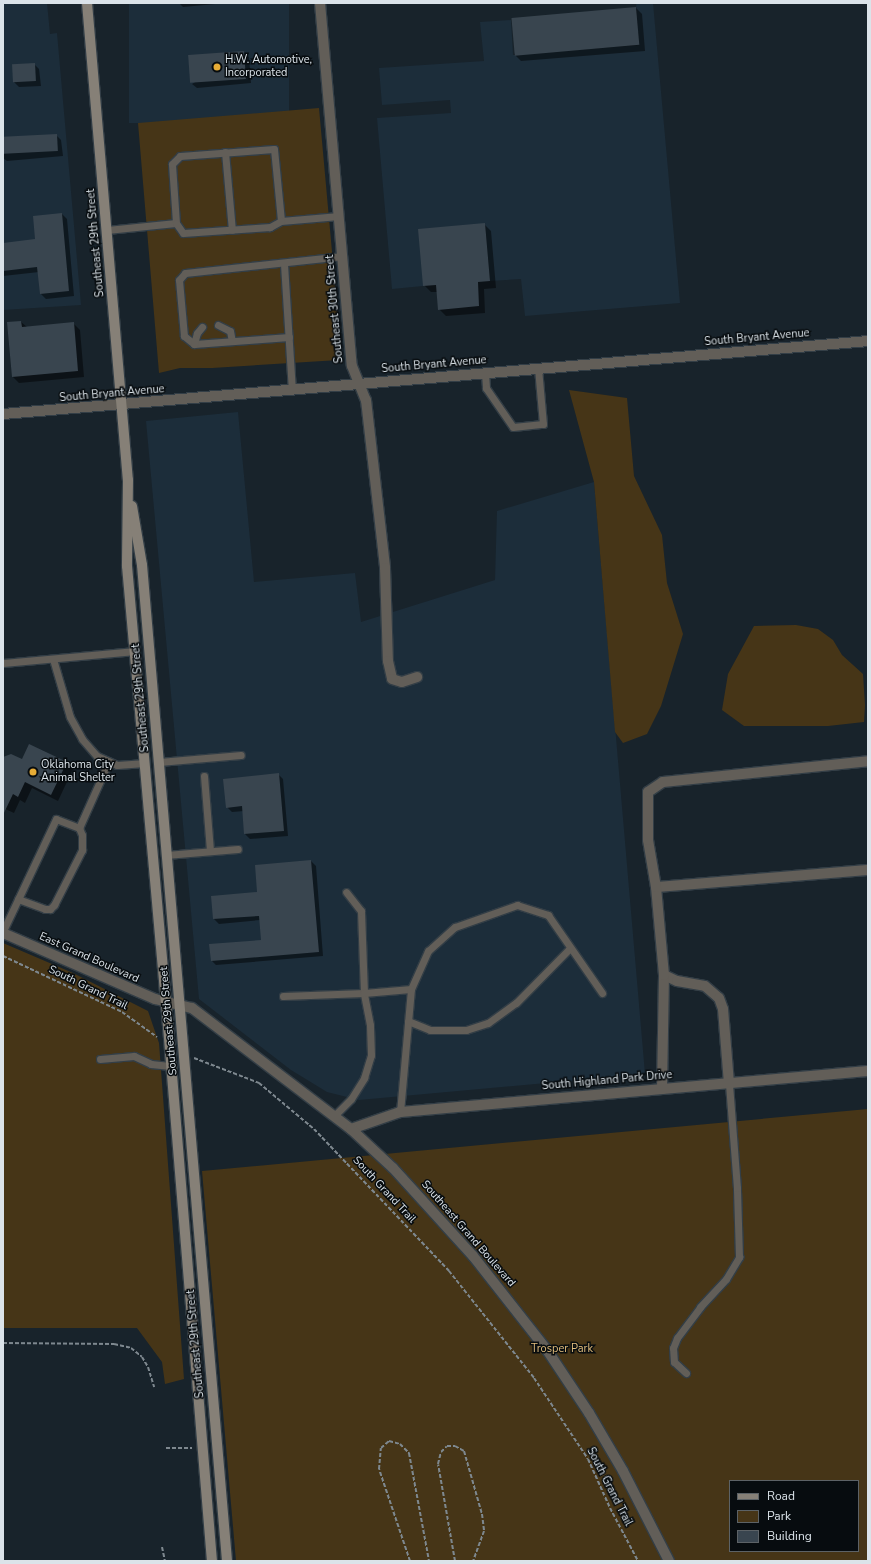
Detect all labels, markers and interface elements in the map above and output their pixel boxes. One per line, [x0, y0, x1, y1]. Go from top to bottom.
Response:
place label: H.W. Automotive, Incorporated [225, 54, 312, 80]
marker: H.W. Automotive, Incorporated [212, 62, 222, 72]
street label: Southeast 29th Street [85, 188, 107, 298]
street label: Southeast 30th Street [324, 254, 346, 364]
street label: South Bryant Avenue [704, 327, 810, 349]
street label: South Bryant Avenue [381, 354, 487, 376]
street label: South Bryant Avenue [59, 383, 165, 405]
street label: Southeast 29th Street [130, 643, 152, 753]
place label: Oklahoma City Animal Shelter [41, 759, 115, 785]
marker: Oklahoma City Animal Shelter [28, 767, 38, 777]
street label: East Grand Boulevard [37, 930, 141, 986]
street label: South Grand Trail [46, 963, 130, 1013]
street label: Southeast 29th Street [158, 966, 180, 1076]
street label: South Highland Park Drive [541, 1069, 673, 1093]
street label: South Grand Trail [350, 1154, 418, 1226]
street label: Southeast Grand Boulevard [418, 1178, 518, 1290]
street label: Southeast 29th Street [185, 1289, 207, 1399]
park label: Trosper Park [531, 1342, 593, 1356]
street label: South Grand Trail [583, 1445, 635, 1529]
legend [729, 1480, 859, 1552]
text: Road [767, 1488, 795, 1504]
text: Park [767, 1508, 791, 1524]
text: Building [767, 1528, 812, 1544]

